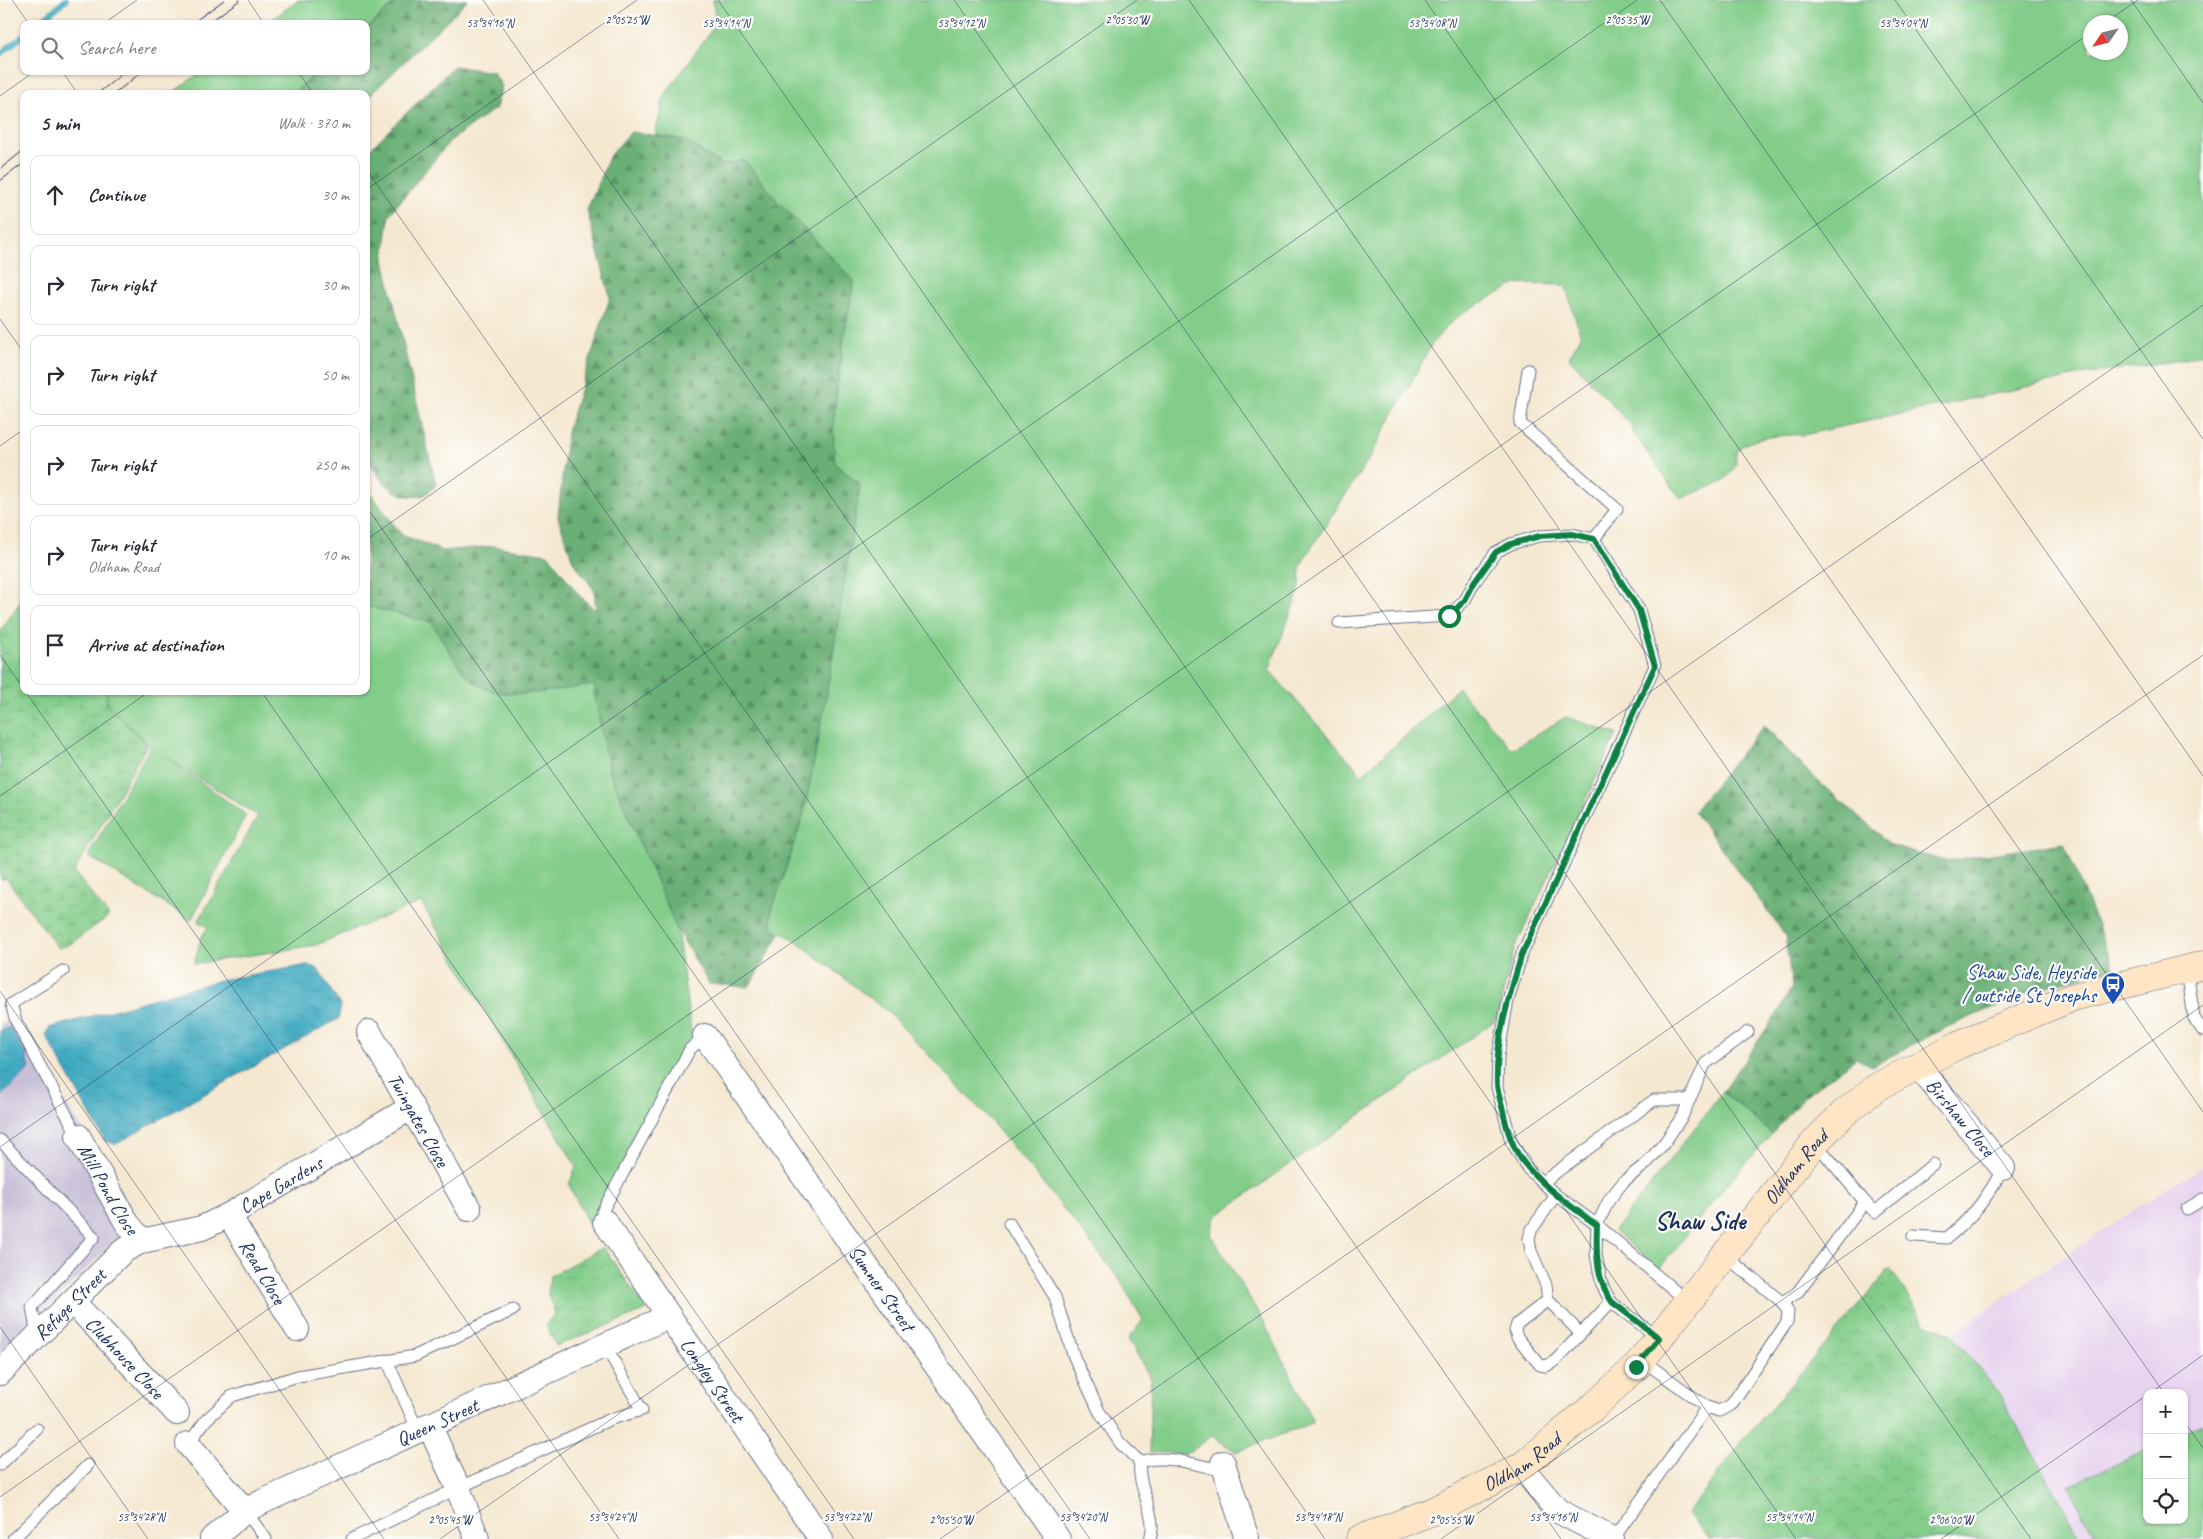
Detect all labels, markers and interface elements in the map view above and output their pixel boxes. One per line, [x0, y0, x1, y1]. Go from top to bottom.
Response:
text: 2°05'25"W [605, 12, 651, 28]
text: 2°05'30"W [1105, 12, 1151, 28]
text: 2°05'35"W [1605, 12, 1651, 28]
text: 53°34'16"N [466, 15, 515, 31]
text: 53°34'14"N [702, 15, 751, 31]
text: 53°34'12"N [937, 15, 986, 31]
text: 53°34'08"N [1408, 15, 1457, 31]
text: 53°34'04"N [1879, 15, 1928, 31]
north arrow [2083, 15, 2128, 60]
search box [20, 20, 370, 75]
icon: search [38, 34, 66, 62]
text: Search here [78, 36, 155, 60]
text: 5 min [40, 110, 80, 136]
text: Walk · 370 m [278, 113, 350, 133]
icon: ahead [41, 181, 69, 209]
text: Continue [88, 183, 145, 207]
text: 30 m [322, 185, 349, 205]
icon: right [41, 271, 69, 299]
text: Turn right [88, 273, 155, 297]
text: 30 m [322, 275, 349, 295]
icon: right [41, 361, 69, 389]
text: Turn right [88, 363, 155, 387]
text: 50 m [322, 365, 349, 385]
icon: right [41, 451, 69, 479]
text: Turn right [88, 453, 155, 477]
text: 250 m [315, 455, 349, 475]
text: Turn right [88, 533, 155, 557]
icon: right [41, 541, 69, 569]
text: 10 m [322, 545, 349, 565]
text: Oldham Road [88, 557, 159, 577]
route start [1438, 605, 1461, 628]
icon: arrive [41, 631, 69, 659]
text: Arrive at destination [88, 633, 224, 657]
place label: Shaw Side, Heyside / outside St Josephs [1962, 960, 2098, 1008]
bus stop icon: Shaw Side, Heyside / outside St Josephs [2100, 971, 2126, 1005]
street label: Twingates Close [382, 1069, 455, 1173]
street label: Birshaw Close [1921, 1073, 2001, 1163]
street label: Oldham Road [1758, 1122, 1836, 1210]
street label: Mill Pond Close [72, 1139, 145, 1242]
street label: Cape Gardens [235, 1150, 329, 1219]
district label: Shaw Side [1655, 1205, 1747, 1237]
street label: Read Close [233, 1235, 292, 1310]
street label: Sumner Street [843, 1241, 922, 1339]
street label: Refuge Street [28, 1261, 113, 1346]
street label: Clubhouse Close [80, 1311, 170, 1405]
street label: Longley Street [675, 1333, 751, 1429]
route end [1625, 1356, 1648, 1379]
map controls [2143, 1389, 2188, 1524]
button: + [2143, 1389, 2188, 1434]
street label: Queen Street [392, 1392, 484, 1452]
street label: Oldham Road [1479, 1425, 1569, 1497]
button: − [2143, 1434, 2188, 1479]
button: locate [2143, 1479, 2188, 1524]
text: 53°34'28"N [117, 1509, 166, 1525]
text: 53°34'24"N [588, 1509, 637, 1525]
text: 53°34'22"N [823, 1509, 872, 1525]
text: 53°34'20"N [1059, 1509, 1108, 1525]
text: 53°34'18"N [1294, 1509, 1343, 1525]
text: 53°34'16"N [1529, 1509, 1578, 1525]
text: 53°34'14"N [1765, 1509, 1814, 1525]
text: 2°05'45"W [428, 1512, 474, 1528]
text: 2°05'50"W [929, 1512, 975, 1528]
text: 2°05'55"W [1429, 1512, 1475, 1528]
text: 2°06'00"W [1929, 1512, 1975, 1528]

